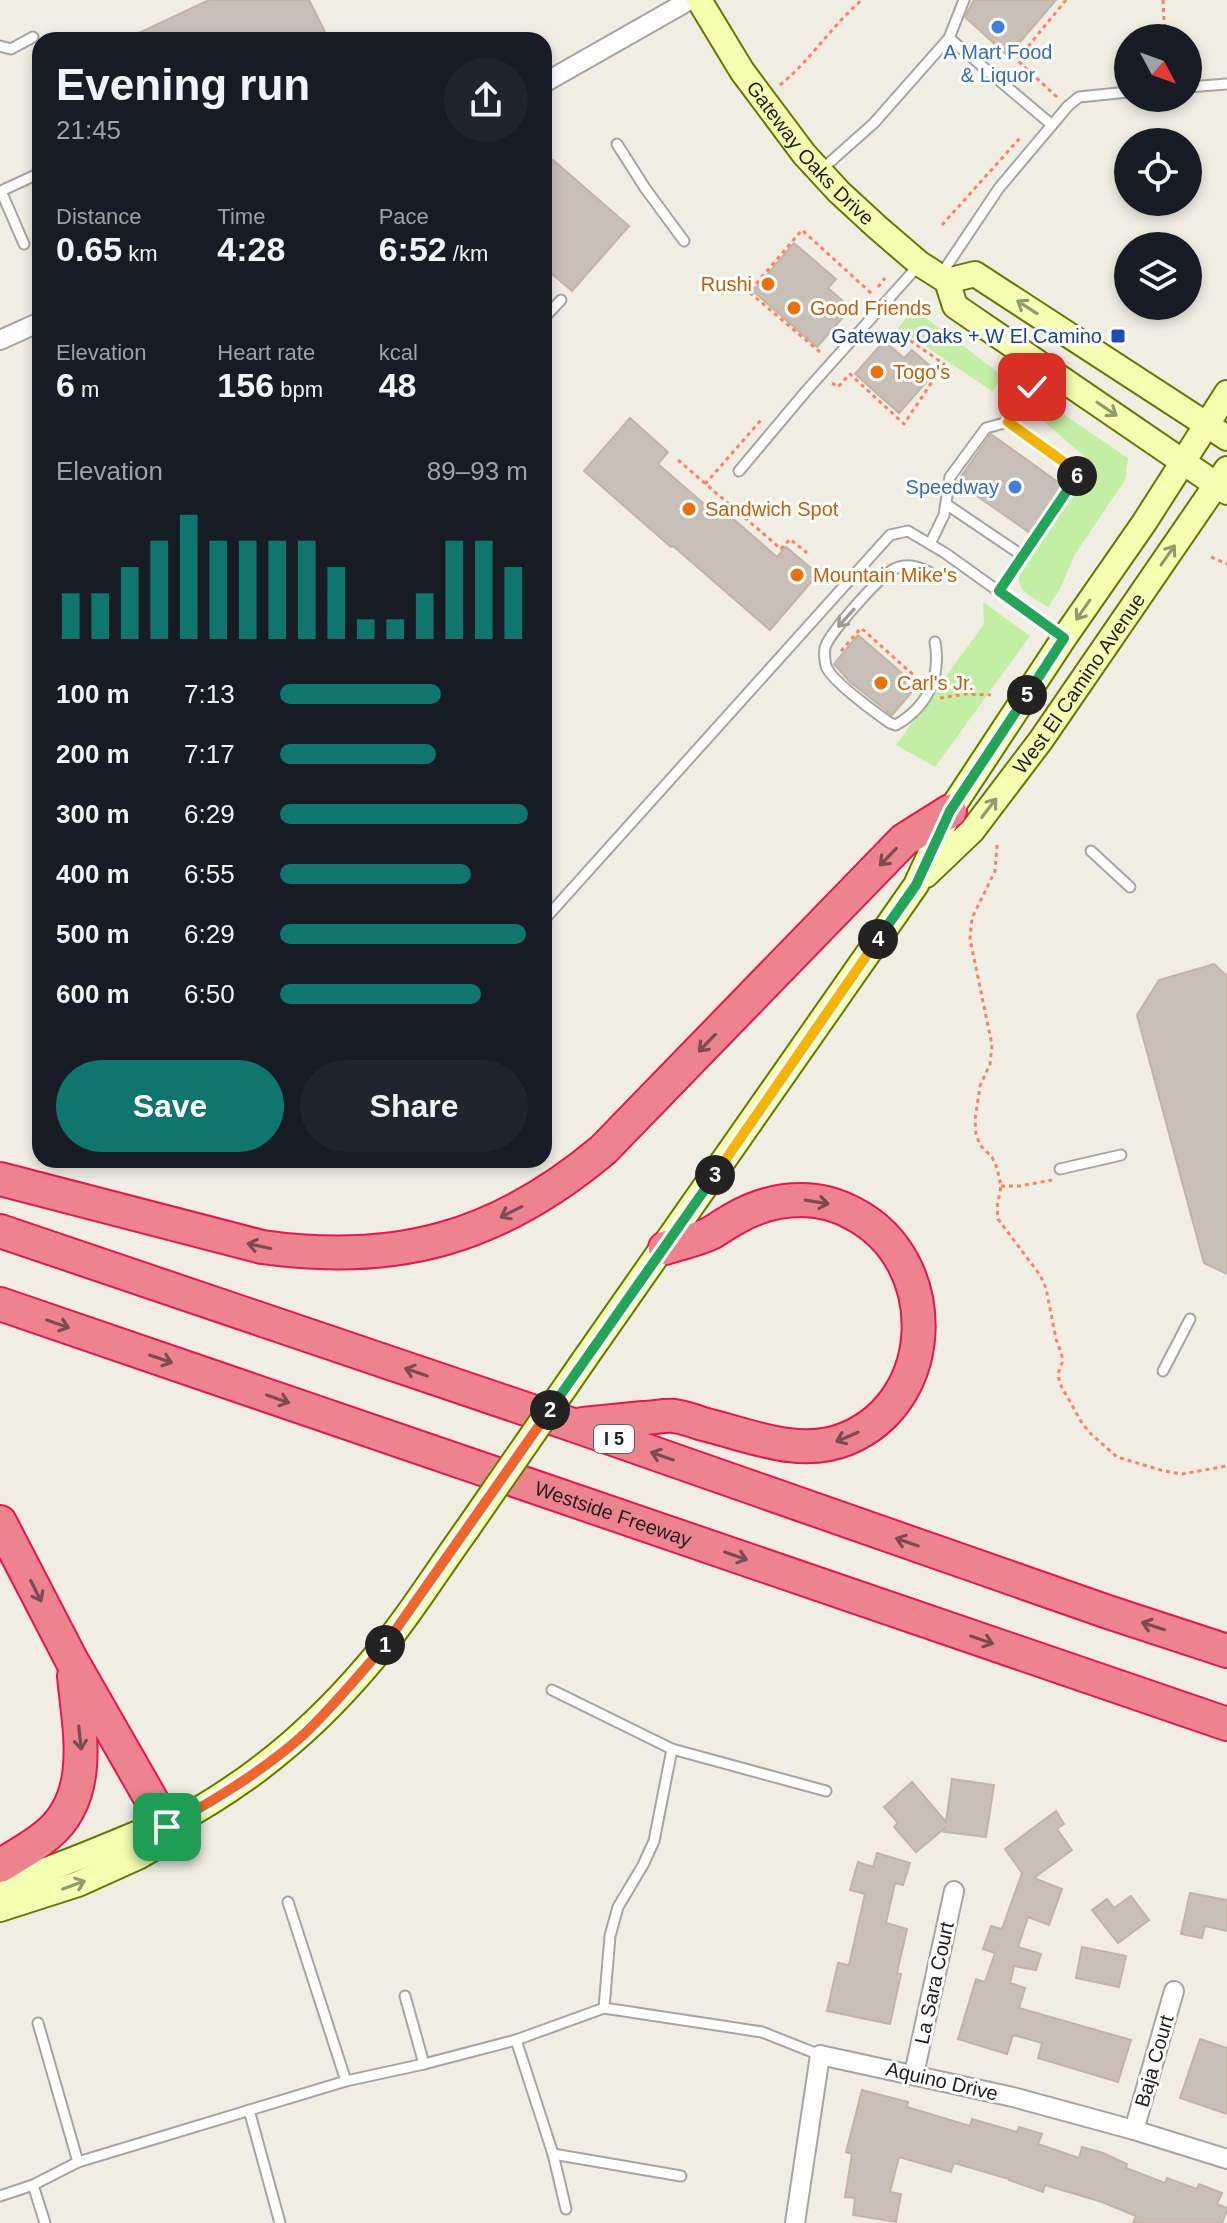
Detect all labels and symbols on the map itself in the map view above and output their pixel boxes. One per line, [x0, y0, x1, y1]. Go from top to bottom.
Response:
marker: A Mart Food & Liquor [989, 18, 1007, 36]
north arrow [1114, 24, 1202, 112]
place label: A Mart Food & Liquor [944, 41, 1052, 86]
street label: Gateway Oaks Drive [742, 77, 878, 230]
place label: Rushi [701, 273, 752, 295]
marker: Rushi [759, 275, 777, 293]
place label: Good Friends [810, 297, 931, 319]
marker: Good Friends [785, 299, 803, 317]
one-way arrow [1016, 299, 1039, 315]
place label: Gateway Oaks + W El Camino [831, 325, 1102, 347]
marker: Gateway Oaks + W El Camino [1109, 327, 1127, 345]
pin [998, 353, 1066, 421]
place label: Togo's [893, 361, 950, 383]
marker: Togo's [868, 363, 886, 381]
one-way arrow [1096, 401, 1118, 418]
pin: 6 [1057, 456, 1097, 496]
place label: Speedway [906, 476, 999, 498]
marker: Speedway [1006, 478, 1024, 496]
place label: Sandwich Spot [705, 498, 839, 520]
marker: Sandwich Spot [680, 500, 698, 518]
one-way arrow [1160, 545, 1176, 567]
place label: Mountain Mike's [813, 564, 957, 586]
marker: Mountain Mike's [788, 566, 806, 584]
street label: West El Camino Avenue [1008, 589, 1149, 778]
one-way arrow [1075, 598, 1091, 620]
one-way arrow [837, 608, 855, 628]
place label: Carl's Jr. [897, 672, 974, 694]
marker: Carl's Jr. [872, 674, 890, 692]
pin: 5 [1007, 675, 1047, 715]
one-way arrow [980, 798, 997, 820]
one-way arrow [879, 847, 898, 866]
pin: 4 [858, 919, 898, 959]
one-way arrow [698, 1033, 716, 1053]
pin: 3 [695, 1155, 735, 1195]
one-way arrow [803, 1195, 829, 1210]
one-way arrow [500, 1205, 524, 1221]
one-way arrow [246, 1238, 272, 1253]
one-way arrow [45, 1318, 70, 1333]
one-way arrow [148, 1352, 173, 1367]
one-way arrow [403, 1363, 428, 1378]
pin: 2 [530, 1390, 570, 1430]
one-way arrow [266, 1393, 291, 1408]
road number: I 5 [594, 1425, 634, 1453]
one-way arrow [835, 1430, 860, 1445]
one-way arrow [650, 1448, 674, 1462]
street label: Westside Freeway [532, 1477, 694, 1551]
one-way arrow [895, 1533, 920, 1548]
one-way arrow [724, 1549, 749, 1564]
one-way arrow [29, 1579, 44, 1603]
one-way arrow [1141, 1618, 1166, 1633]
pin: 1 [365, 1625, 405, 1665]
one-way arrow [970, 1633, 995, 1648]
one-way arrow [73, 1724, 88, 1751]
pin [133, 1793, 201, 1861]
one-way arrow [61, 1877, 86, 1891]
street label: La Sara Court [910, 1919, 958, 2046]
street label: Baja Court [1130, 2012, 1178, 2109]
street label: Aquino Drive [884, 2057, 1000, 2105]

